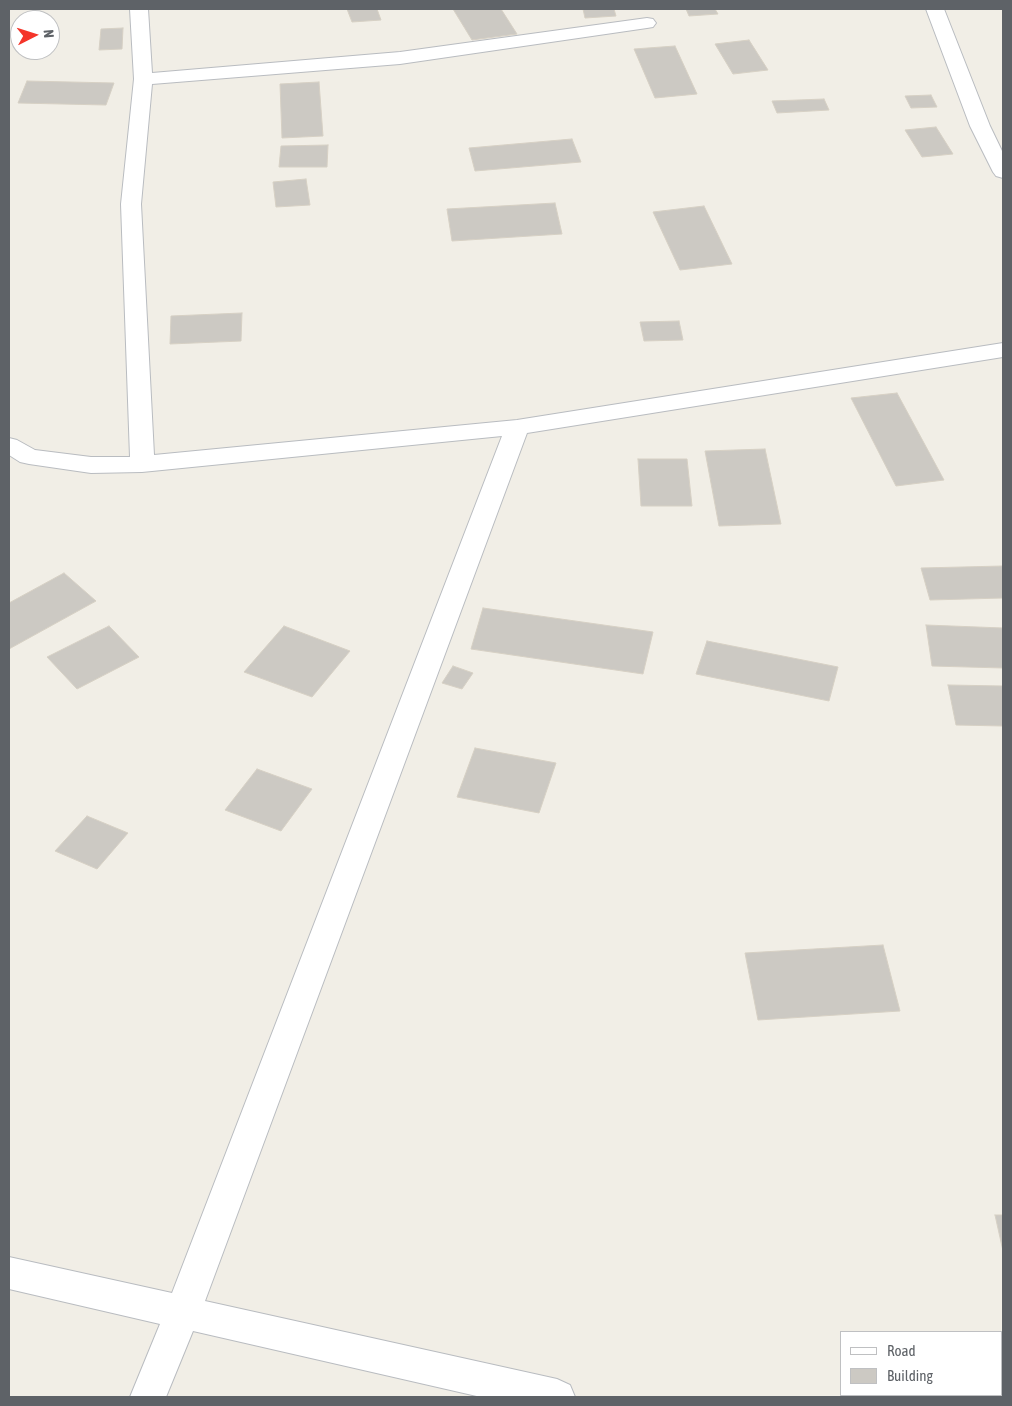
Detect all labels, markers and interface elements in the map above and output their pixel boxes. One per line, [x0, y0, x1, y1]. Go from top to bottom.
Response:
north arrow [10, 10, 60, 60]
text: N [41, 29, 57, 39]
legend [840, 1331, 1002, 1396]
text: Road [887, 1342, 916, 1359]
text: Building [887, 1367, 933, 1384]

